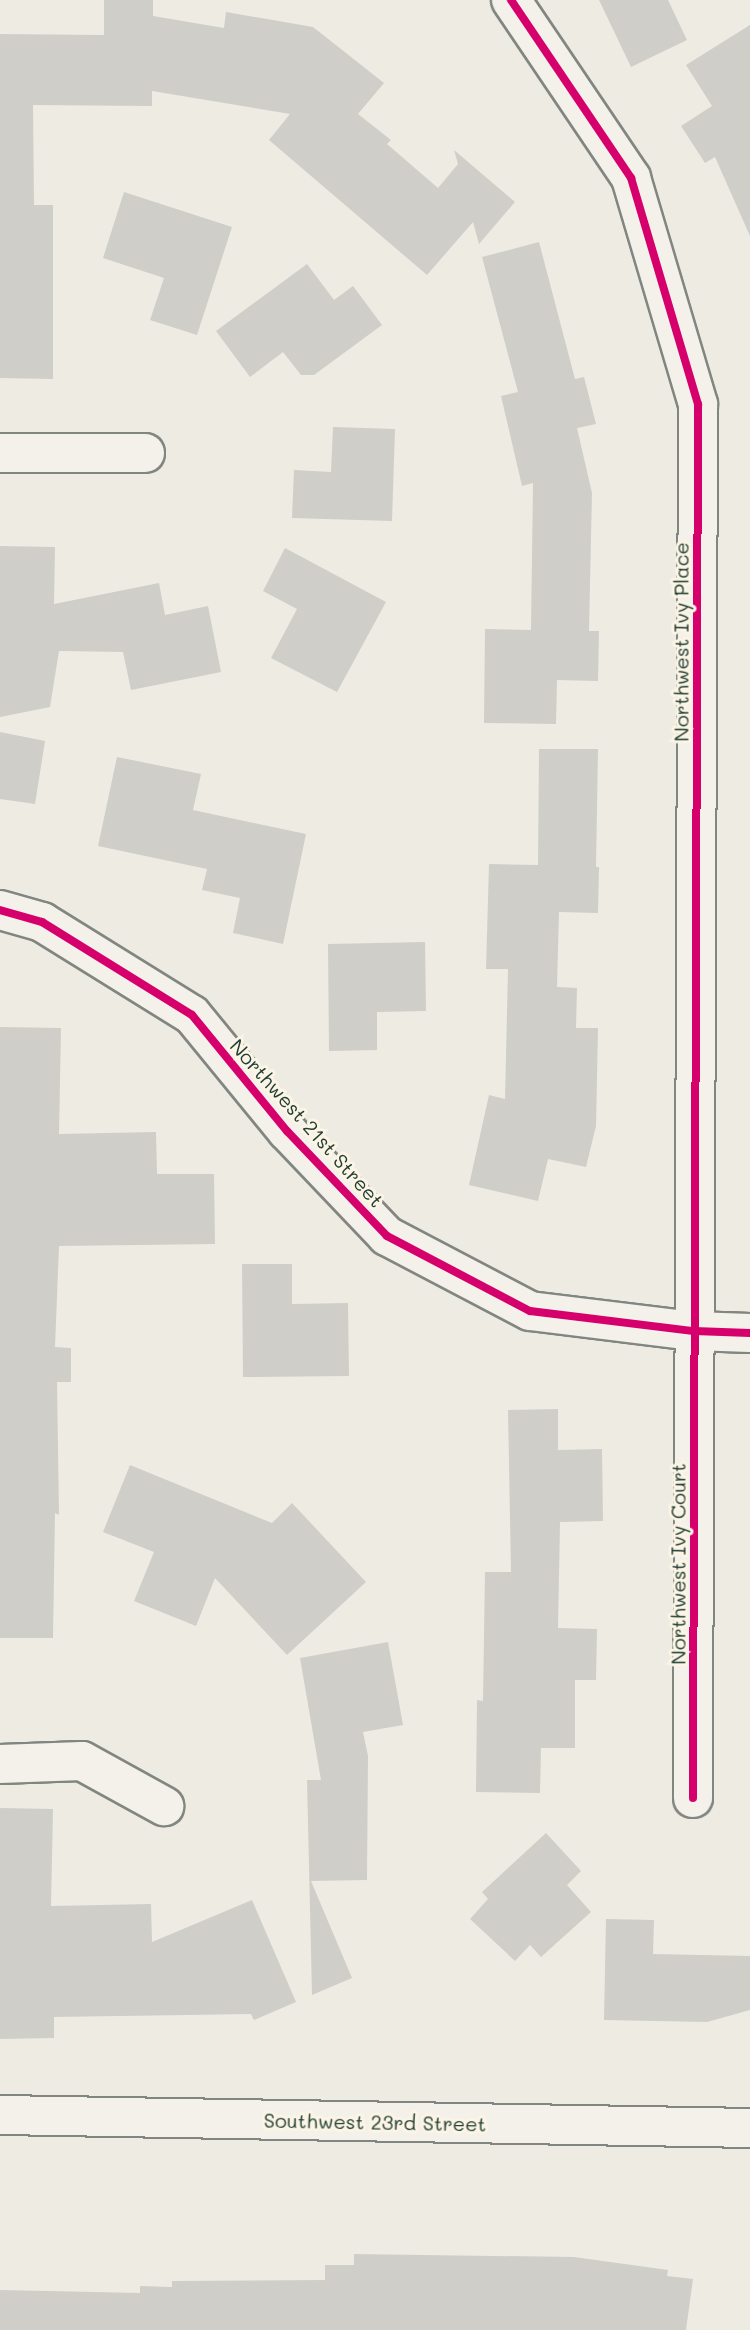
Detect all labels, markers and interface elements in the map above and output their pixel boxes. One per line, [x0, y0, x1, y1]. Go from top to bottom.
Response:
street label: Northwest Ivy Place [669, 542, 693, 742]
street label: Northwest 21st Street [225, 1034, 389, 1212]
street label: Northwest Ivy Court [666, 1463, 690, 1665]
street label: Southwest 23rd Street [264, 2108, 486, 2136]

